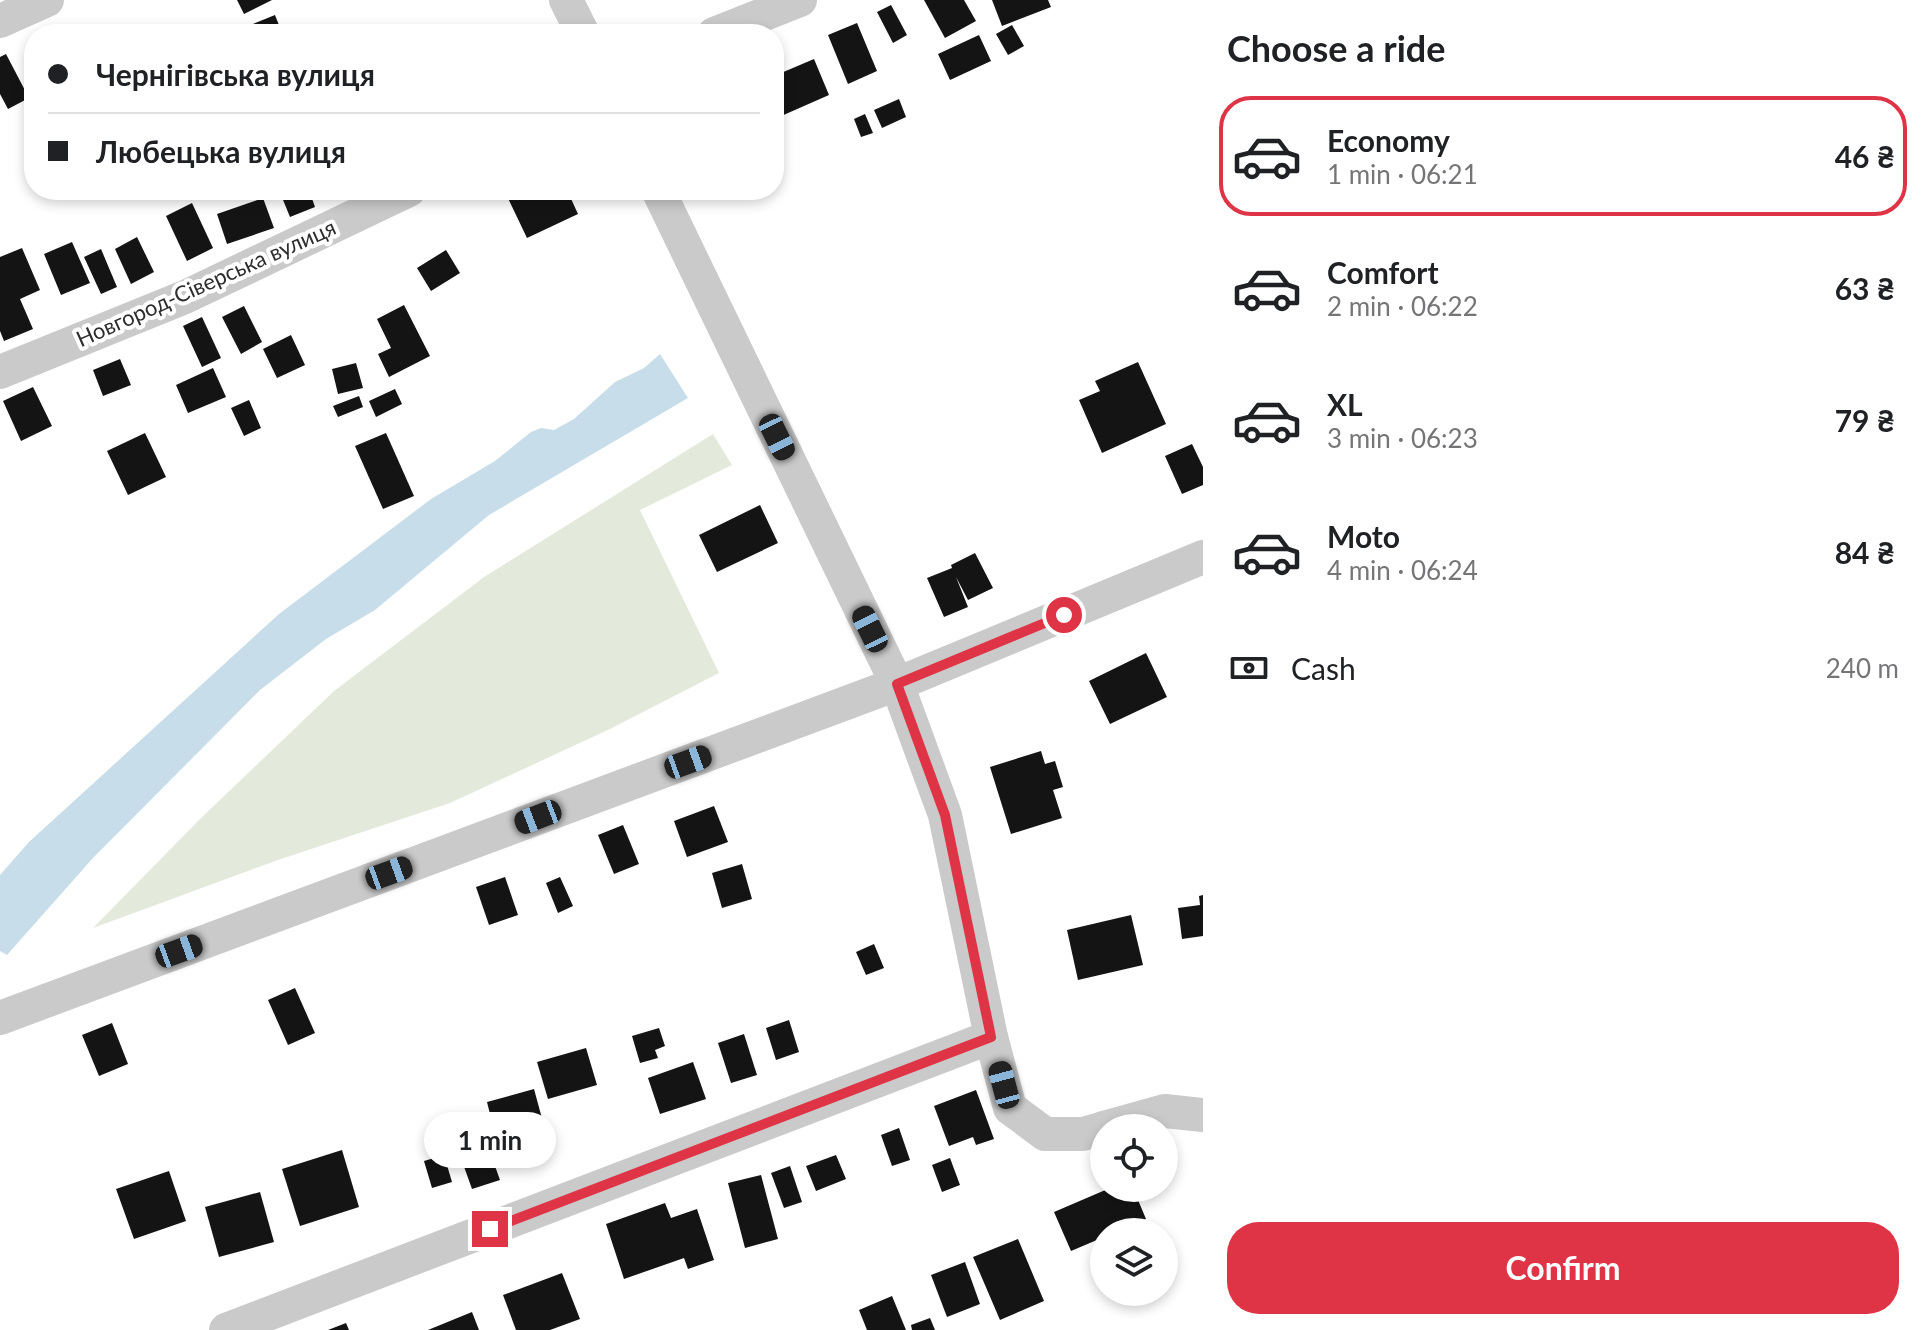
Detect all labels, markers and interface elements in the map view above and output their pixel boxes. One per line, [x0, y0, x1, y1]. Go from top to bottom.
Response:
text: Choose a ride [1227, 26, 1446, 70]
text: Чернігівська вулиця [96, 56, 375, 92]
icon: car [1231, 120, 1303, 192]
text: Economy [1327, 122, 1450, 158]
text: Любецька вулиця [96, 133, 346, 169]
text: 46 ₴ [1835, 138, 1895, 174]
text: 1 min · 06:21 [1327, 158, 1478, 190]
street label: Новгород-Сіверська вулиця [72, 213, 340, 352]
icon: car [1231, 252, 1303, 324]
text: Comfort [1327, 254, 1439, 290]
text: 63 ₴ [1835, 270, 1895, 306]
text: 2 min · 06:22 [1327, 290, 1478, 322]
icon: car [1231, 384, 1303, 456]
text: XL [1327, 386, 1363, 422]
text: 79 ₴ [1835, 402, 1895, 438]
car [756, 410, 798, 464]
text: 3 min · 06:23 [1327, 422, 1478, 454]
icon: car [1231, 516, 1303, 588]
text: Moto [1327, 518, 1400, 554]
text: 84 ₴ [1835, 534, 1895, 570]
text: 4 min · 06:24 [1327, 554, 1478, 586]
route start [1046, 597, 1082, 633]
car [849, 602, 891, 656]
icon: cash [1227, 646, 1271, 690]
text: Cash [1291, 650, 1356, 686]
text: 240 m [1826, 652, 1899, 684]
car [661, 743, 715, 781]
car [511, 797, 565, 837]
car [362, 854, 416, 892]
car [152, 932, 206, 970]
car [986, 1059, 1022, 1111]
callout: 1 min [424, 1113, 556, 1169]
map controls [1090, 1114, 1178, 1306]
button: locate [1090, 1114, 1178, 1202]
text: 1 min [458, 1124, 522, 1156]
route end [472, 1211, 508, 1247]
button: layers [1090, 1218, 1178, 1306]
button: Confirm [1227, 1222, 1899, 1314]

